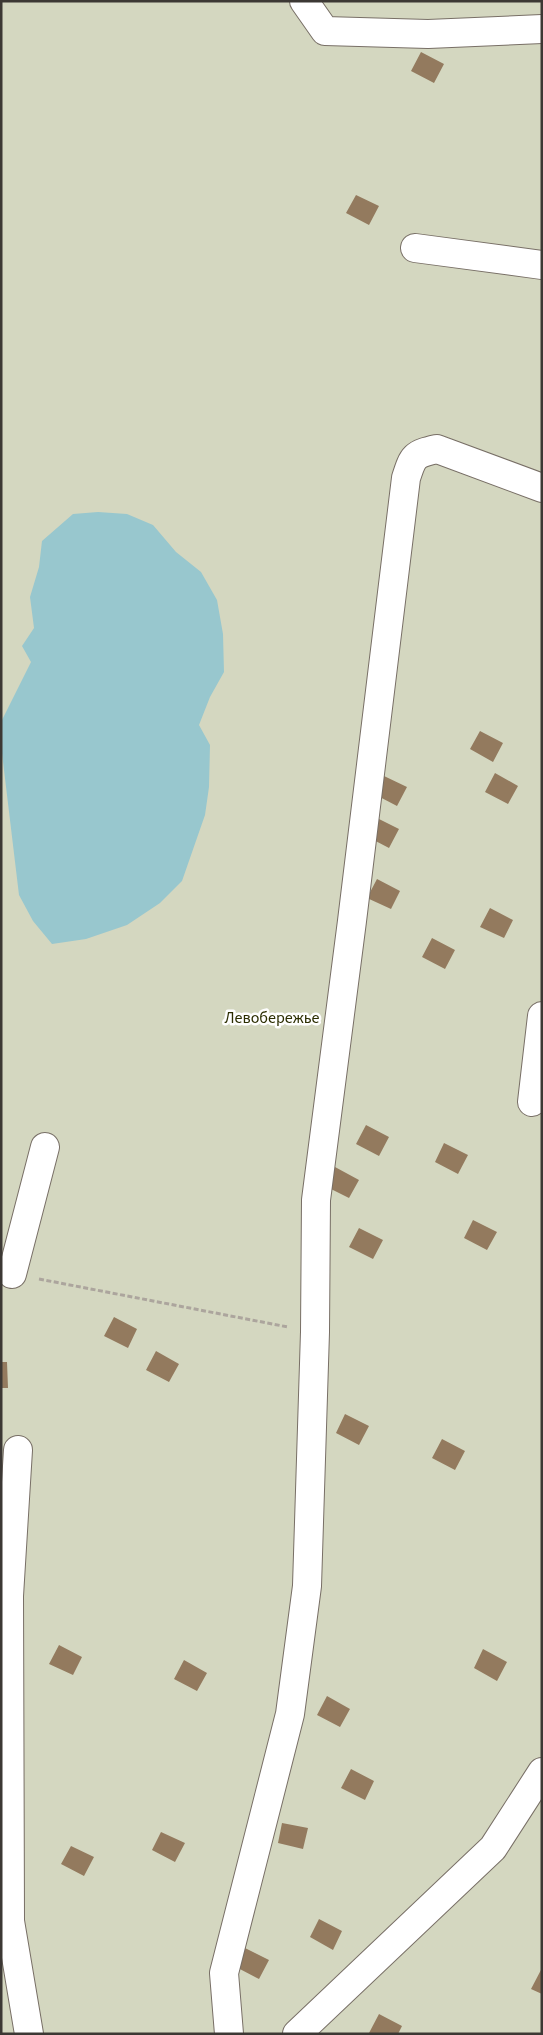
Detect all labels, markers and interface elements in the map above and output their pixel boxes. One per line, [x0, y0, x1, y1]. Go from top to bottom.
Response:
park label: Левобережье [224, 1007, 320, 1029]

